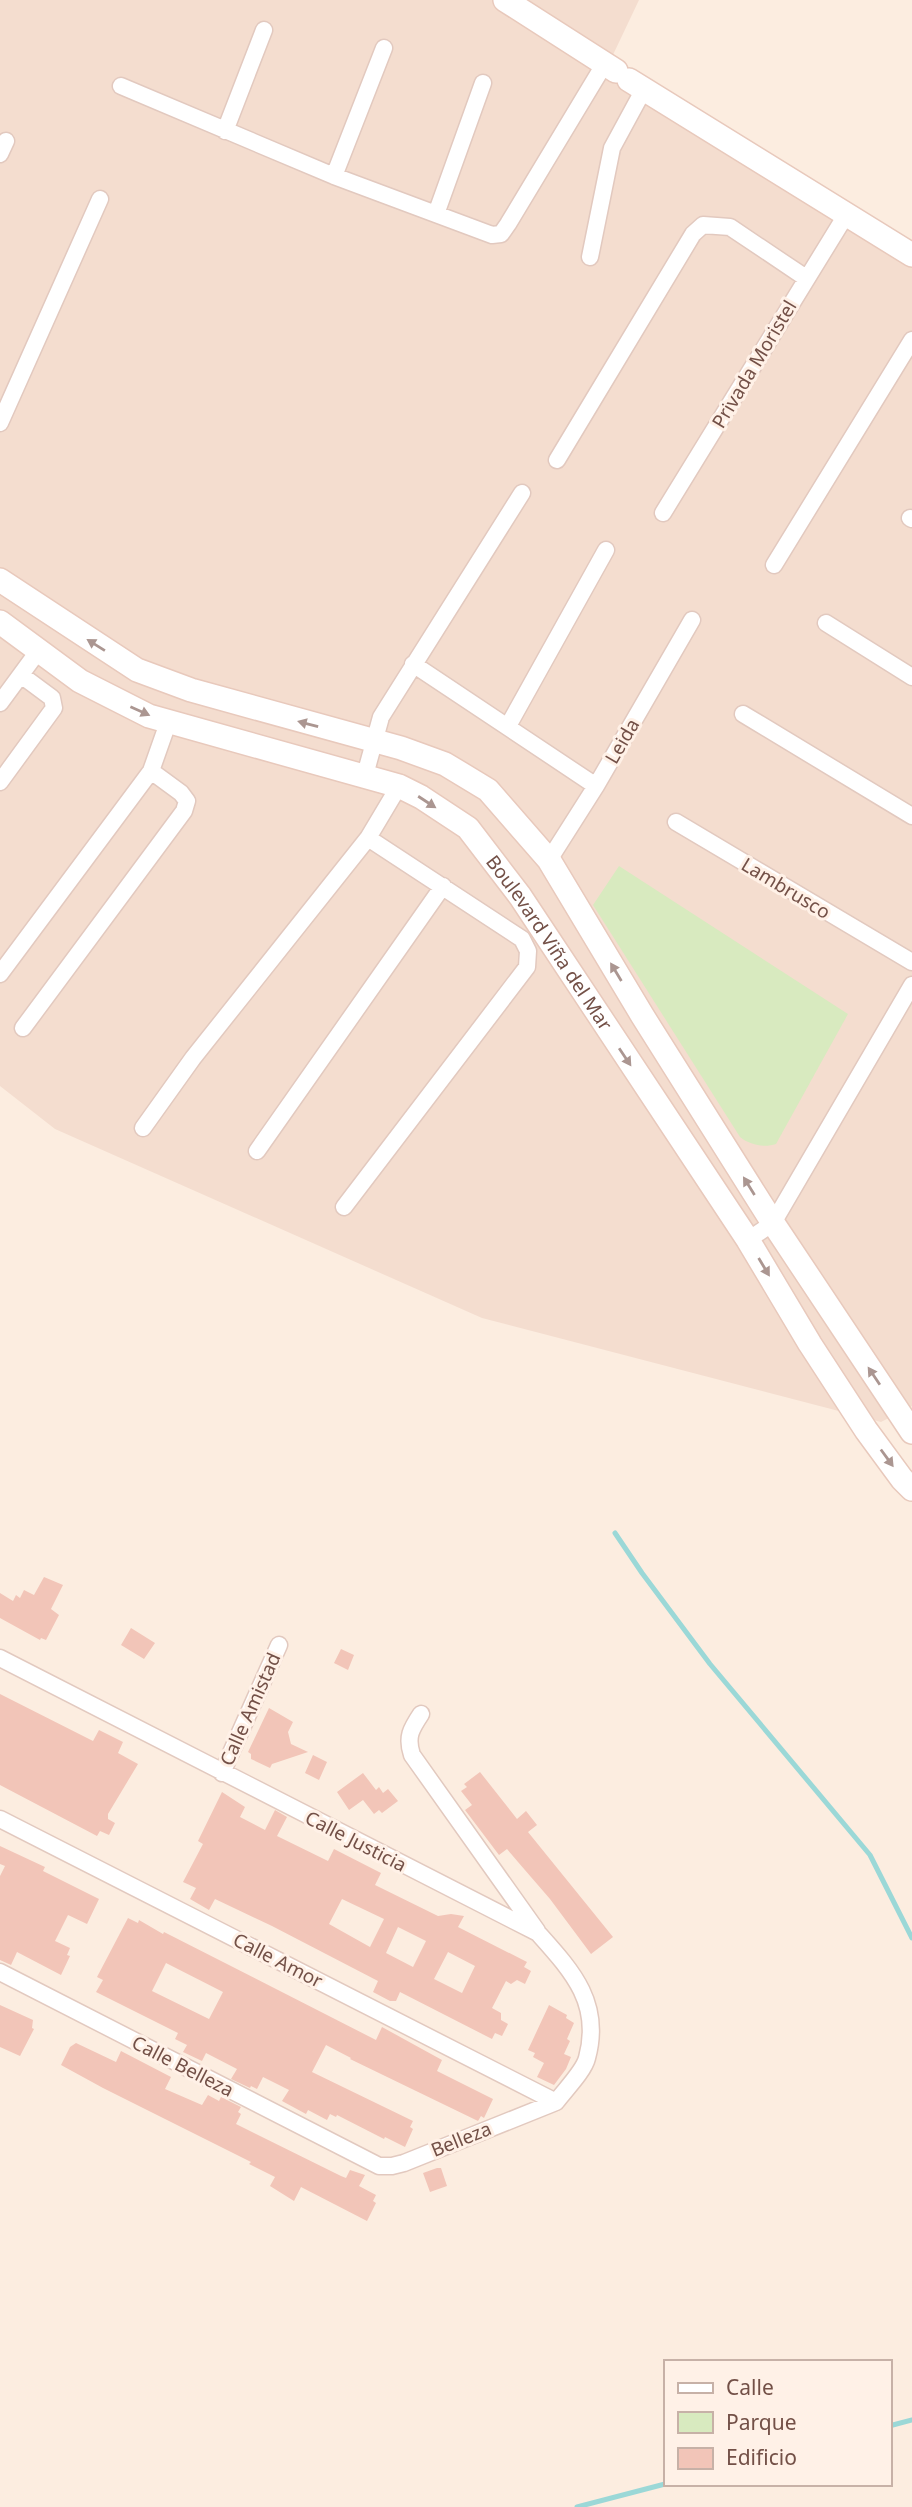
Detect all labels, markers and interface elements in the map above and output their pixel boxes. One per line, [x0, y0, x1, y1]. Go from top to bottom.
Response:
street label: Privada Moristel [706, 295, 802, 433]
one-way arrow [86, 638, 105, 651]
one-way arrow [130, 705, 150, 717]
street label: Leida [599, 714, 645, 768]
one-way arrow [297, 718, 318, 728]
one-way arrow [418, 795, 437, 808]
street label: Boulevard Viña del Mar [480, 850, 619, 1036]
street label: Lambrusco [737, 851, 835, 925]
one-way arrow [610, 962, 622, 981]
one-way arrow [618, 1047, 631, 1066]
one-way arrow [743, 1176, 756, 1195]
one-way arrow [757, 1257, 770, 1276]
one-way arrow [868, 1366, 881, 1385]
one-way arrow [879, 1449, 893, 1467]
street label: Calle Amistad [213, 1648, 287, 1770]
street label: Calle Justicia [301, 1804, 411, 1878]
street label: Calle Amor [229, 1926, 327, 1994]
street label: Calle Belleza [128, 2029, 238, 2103]
street label: Belleza [427, 2115, 495, 2163]
legend [664, 2360, 891, 2486]
text: Calle [726, 2373, 774, 2401]
text: Parque [726, 2408, 796, 2436]
text: Edificio [726, 2443, 797, 2471]

